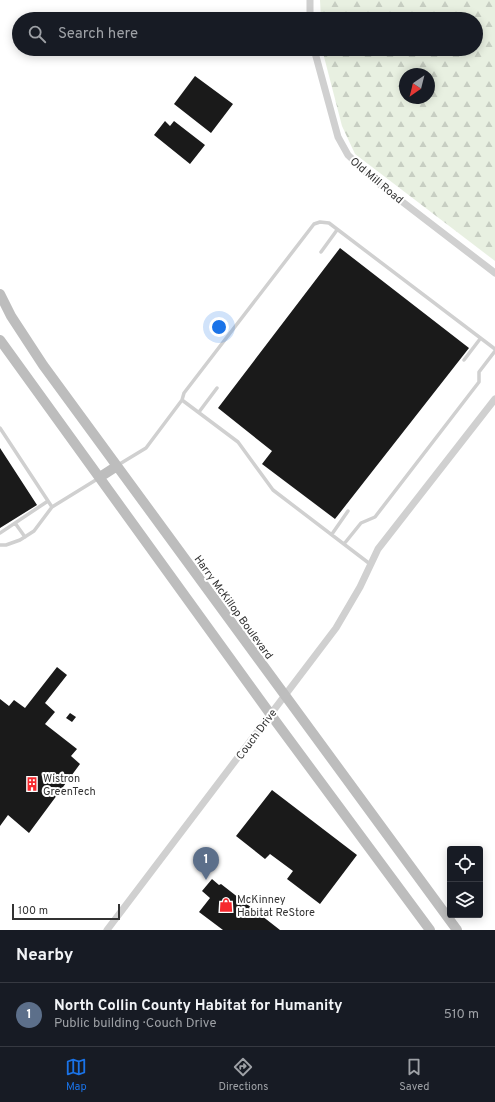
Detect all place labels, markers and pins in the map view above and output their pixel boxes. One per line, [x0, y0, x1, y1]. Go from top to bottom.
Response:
place label: Wistron GreenTech [43, 772, 96, 799]
building icon: Wistron GreenTech [24, 776, 40, 792]
pin: 1 [193, 847, 219, 880]
place label: McKinney Habitat ReStore [237, 893, 315, 920]
shop icon: McKinney Habitat ReStore [218, 897, 234, 913]

